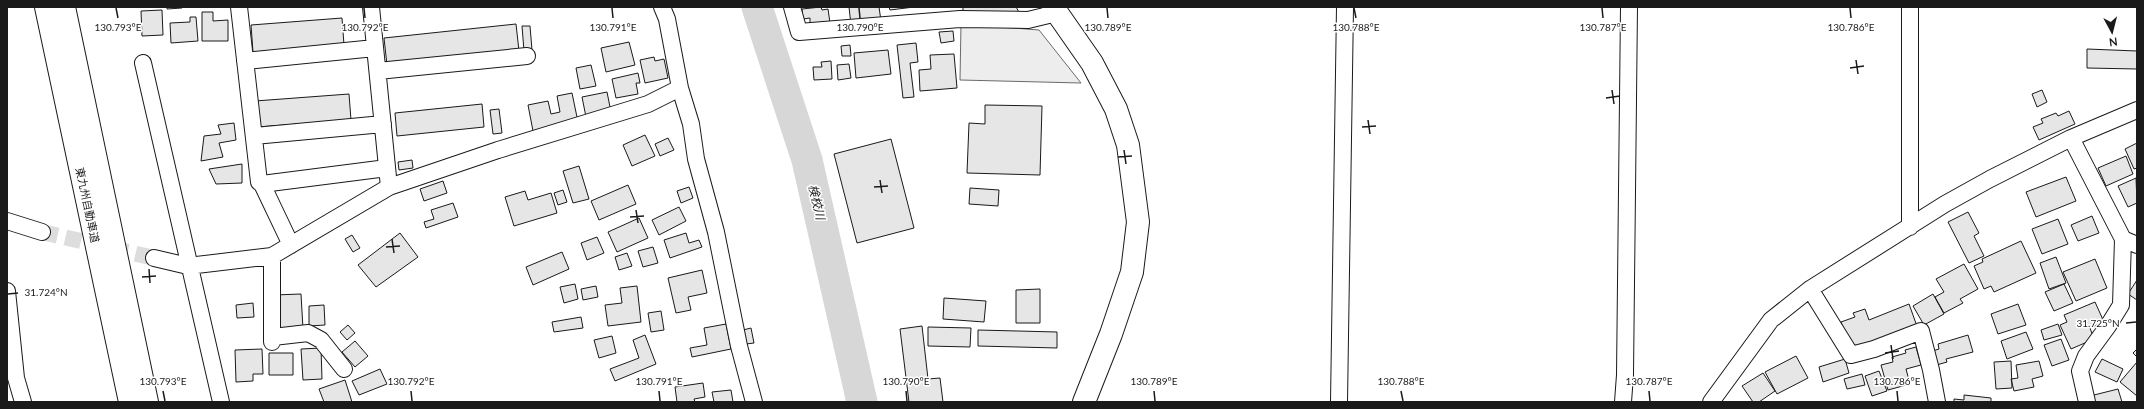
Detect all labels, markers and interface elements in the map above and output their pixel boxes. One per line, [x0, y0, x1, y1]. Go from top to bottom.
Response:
north arrow [2092, 12, 2132, 52]
text: 130.793°E [94, 21, 142, 33]
text: 130.792°E [341, 21, 389, 33]
text: 130.791°E [589, 21, 637, 33]
text: 130.790°E [836, 21, 884, 33]
text: 130.789°E [1084, 21, 1132, 33]
text: 130.788°E [1332, 21, 1380, 33]
text: 130.787°E [1579, 21, 1627, 33]
text: 130.786°E [1827, 21, 1875, 33]
text: N [2108, 35, 2118, 49]
street label: 東九州自動車道 [74, 166, 102, 244]
water label: 検校川 [806, 183, 829, 223]
text: 31.724°N [24, 286, 68, 298]
text: 31.725°N [2076, 317, 2120, 329]
text: 130.793°E [139, 375, 187, 387]
text: 130.792°E [387, 375, 435, 387]
text: 130.791°E [635, 375, 683, 387]
text: 130.790°E [882, 375, 930, 387]
text: 130.789°E [1130, 375, 1178, 387]
text: 130.788°E [1377, 375, 1425, 387]
text: 130.787°E [1625, 375, 1673, 387]
text: 130.786°E [1873, 375, 1921, 387]

